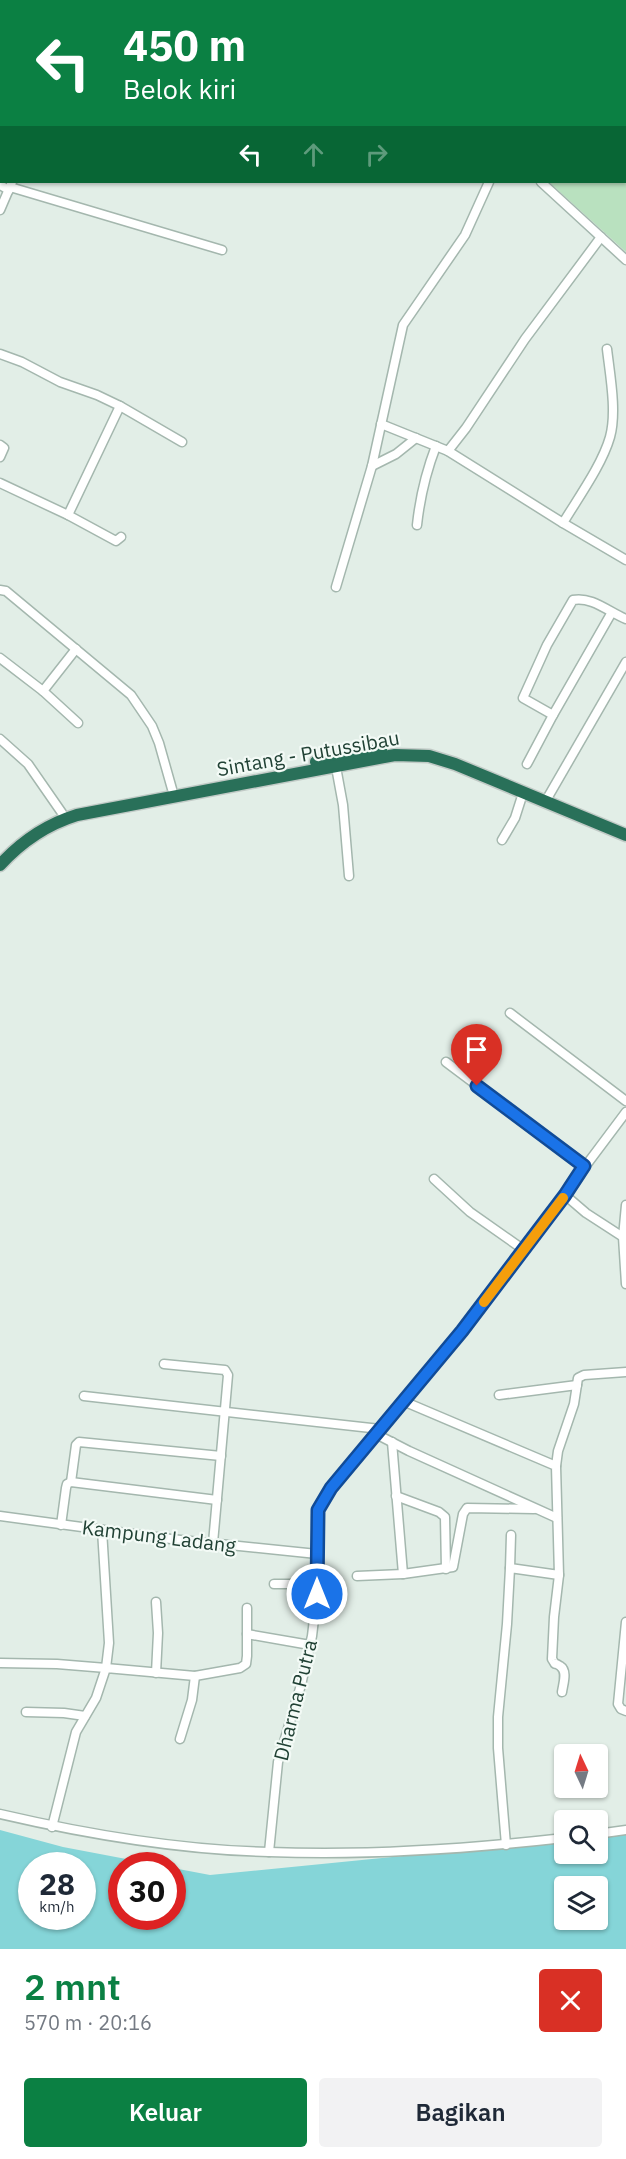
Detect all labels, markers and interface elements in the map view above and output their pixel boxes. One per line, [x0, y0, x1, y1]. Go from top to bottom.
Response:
text: 450 m [123, 18, 246, 73]
icon: left [24, 24, 102, 102]
text: Belok kiri [123, 71, 236, 106]
icon: left [234, 138, 267, 171]
icon: ahead [297, 138, 330, 171]
icon: right [360, 138, 393, 171]
street label: Sintang - Putussibau [215, 724, 401, 782]
pin [451, 1024, 502, 1086]
icon: arrive [460, 1033, 493, 1066]
street label: Kampung Ladang [80, 1513, 238, 1559]
position arrow [285, 1562, 349, 1626]
street label: Dharma Putra [267, 1636, 323, 1763]
north arrow [554, 1744, 608, 1798]
map controls [554, 1744, 608, 1930]
button: search [554, 1810, 608, 1864]
speed limit sign: 30 [108, 1852, 186, 1930]
text: 28 [39, 1864, 75, 1903]
button: layers [554, 1876, 608, 1930]
text: km/h [39, 1897, 75, 1916]
text: 2 mnt [24, 1963, 121, 2010]
button: close [539, 1969, 602, 2032]
text: 570 m · 20:16 [24, 2009, 152, 2036]
button: Keluar [24, 2078, 307, 2147]
button: Bagikan [319, 2078, 602, 2147]

